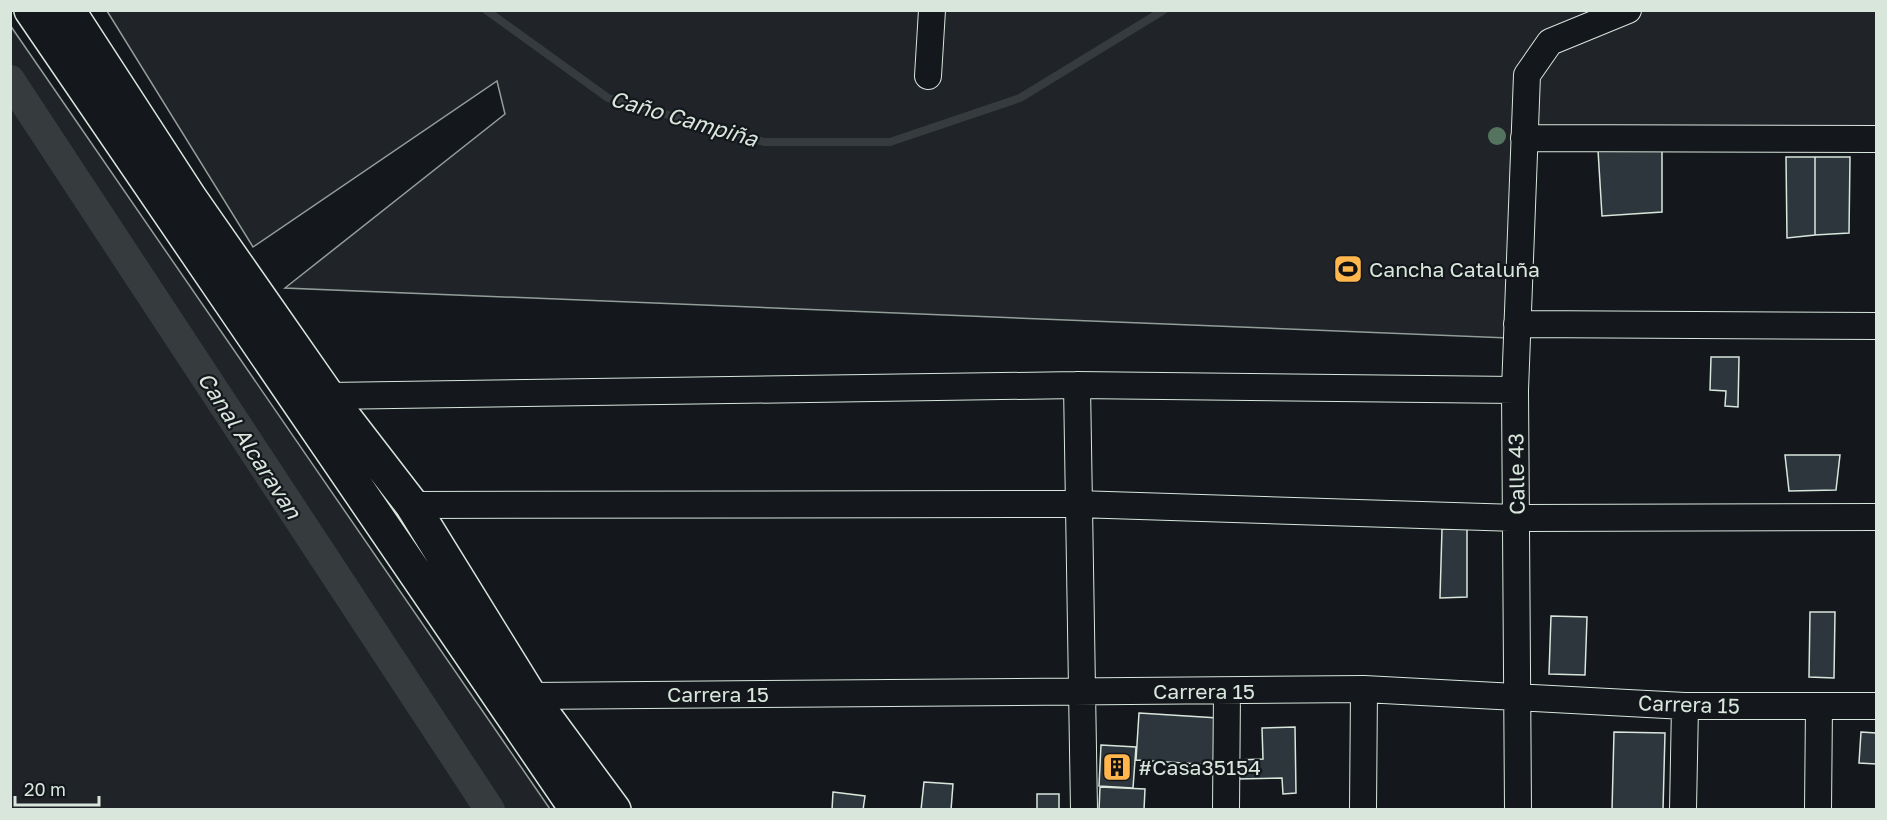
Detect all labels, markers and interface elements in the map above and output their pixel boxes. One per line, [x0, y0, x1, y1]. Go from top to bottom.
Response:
water label: Caño Campiña [607, 84, 762, 152]
sports icon: Cancha Cataluña [1332, 253, 1364, 285]
place label: Cancha Cataluña [1369, 256, 1540, 282]
water label: Canal Alcaravan [193, 367, 308, 525]
street label: Calle 43 [1502, 433, 1530, 515]
street label: Carrera 15 [1153, 678, 1255, 704]
street label: Carrera 15 [667, 681, 769, 707]
street label: Carrera 15 [1638, 689, 1740, 719]
building icon: #Casa35154 [1101, 751, 1133, 783]
place label: #Casa35154 [1138, 754, 1261, 780]
scale bar [15, 769, 99, 807]
text: 20 m [24, 778, 66, 800]

